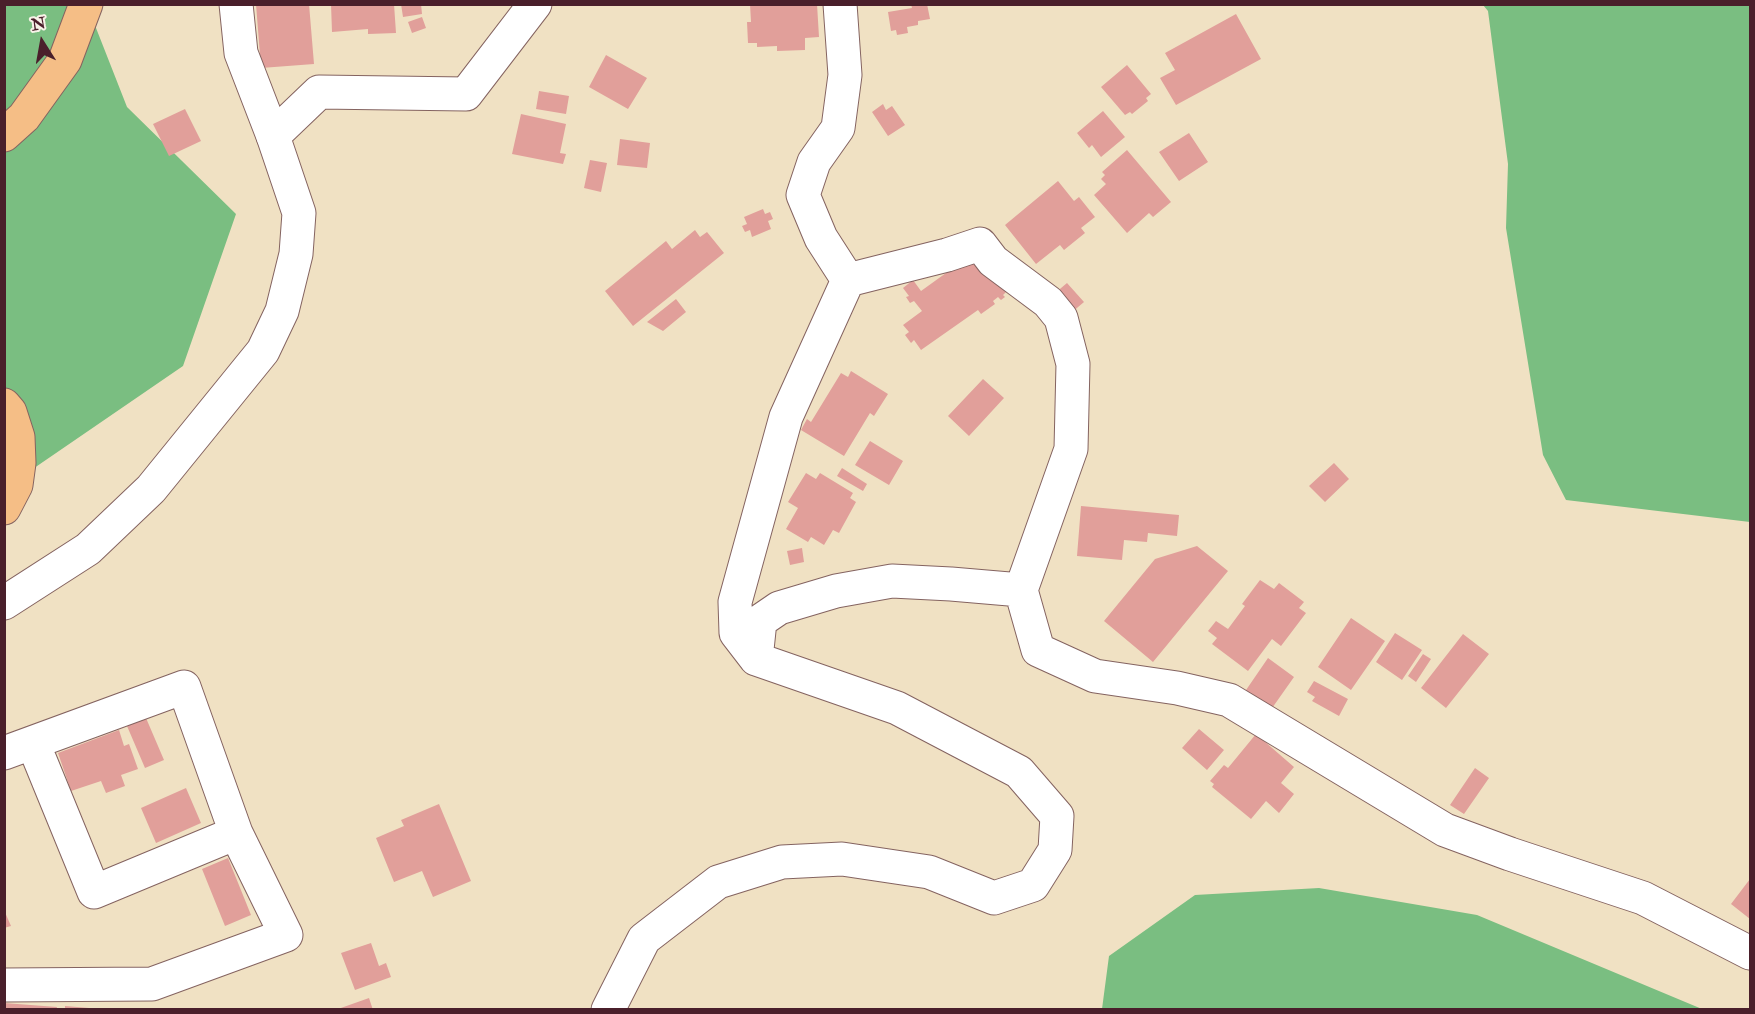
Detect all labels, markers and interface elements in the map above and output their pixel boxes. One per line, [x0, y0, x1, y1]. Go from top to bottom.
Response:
north arrow [12, 12, 72, 72]
text: N [30, 13, 47, 36]

